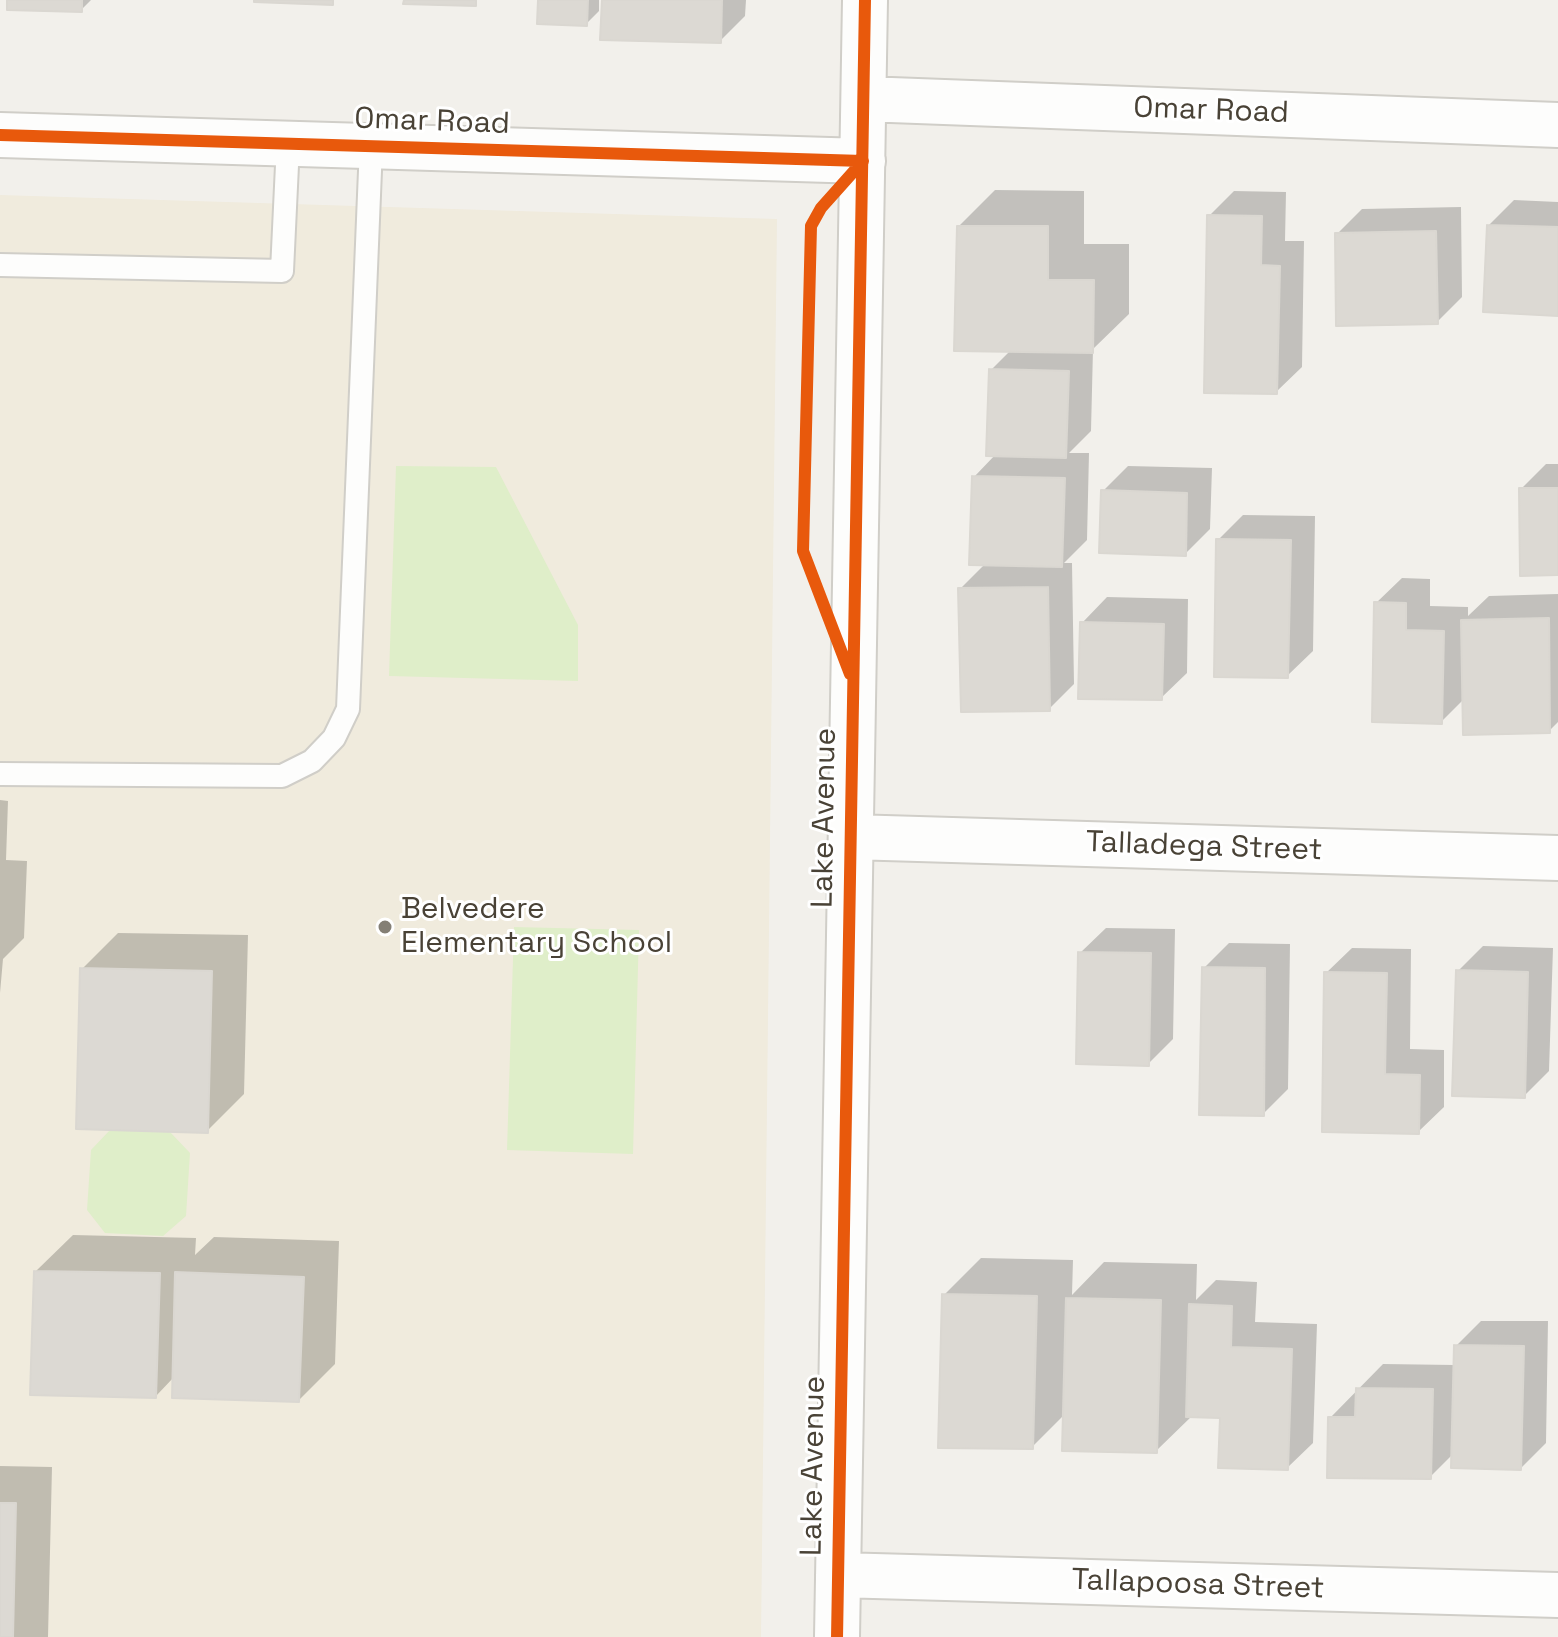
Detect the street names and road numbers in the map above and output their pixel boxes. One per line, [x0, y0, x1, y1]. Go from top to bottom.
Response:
street label: Omar Road [1133, 90, 1289, 132]
street label: Omar Road [354, 101, 510, 143]
street label: Lake Avenue [805, 727, 845, 909]
street label: Talladega Street [1085, 825, 1323, 869]
street label: Lake Avenue [794, 1375, 834, 1557]
street label: Tallapoosa Street [1071, 1563, 1325, 1607]

